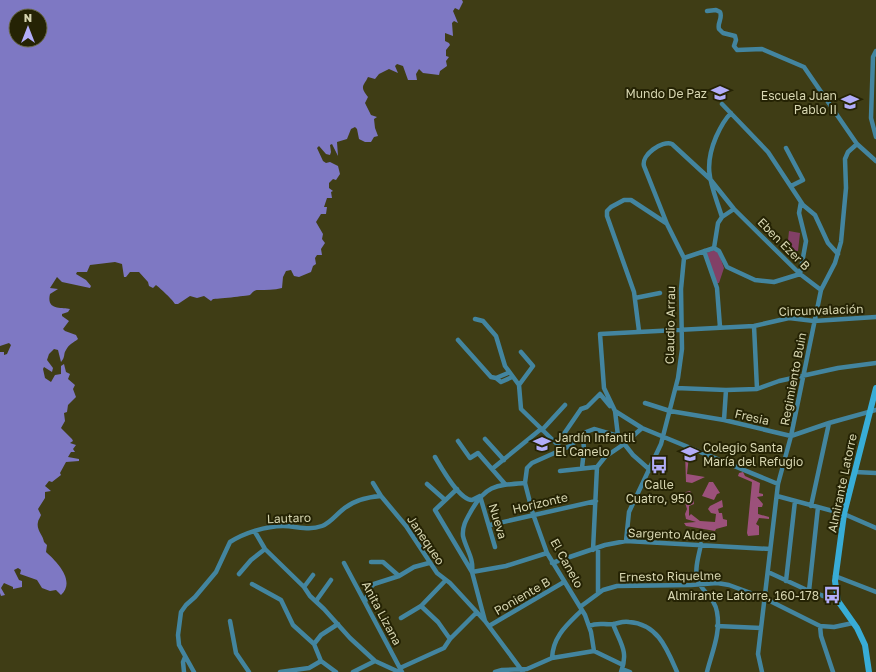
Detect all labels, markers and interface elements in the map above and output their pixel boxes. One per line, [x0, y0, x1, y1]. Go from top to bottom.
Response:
north arrow [8, 8, 48, 48]
text: N [24, 11, 32, 24]
school or university icon: Mundo De Paz [710, 83, 730, 103]
place label: Mundo De Paz [625, 86, 707, 101]
place label: Escuela Juan Pablo II [761, 88, 837, 117]
school or university icon: Escuela Juan Pablo II [840, 92, 860, 112]
street label: Eben Ezer B [755, 215, 813, 273]
street label: Claudio Arrau [662, 286, 678, 364]
street label: Circunvalación [778, 301, 864, 319]
street label: Regimiento Buin [777, 331, 809, 427]
street label: Fresia [733, 406, 771, 428]
place label: Jardín Infantil El Canelo [555, 430, 635, 459]
street label: Almirante Latorre [824, 432, 860, 534]
school or university icon: Jardín Infantil El Canelo [532, 434, 552, 454]
place label: Colegio Santa María del Refugio [703, 440, 803, 469]
school or university icon: Colegio Santa María del Refugio [680, 444, 700, 464]
bus stop icon: Calle Cuatro, 950 [649, 455, 669, 475]
place label: Calle Cuatro, 950 [626, 477, 692, 506]
street label: Horizonte [511, 489, 569, 517]
street label: Nueva [486, 501, 510, 541]
street label: Lautaro [267, 510, 311, 526]
street label: Janequeo [404, 512, 448, 568]
street label: Sargento Aldea [628, 525, 716, 543]
street label: El Canelo [547, 536, 587, 590]
street label: Ernesto Riquelme [619, 568, 721, 584]
street label: Poniente B [491, 574, 553, 618]
street label: Anita Lizana [359, 578, 405, 648]
bus stop icon: Almirante Latorre, 160-178 [822, 585, 842, 605]
place label: Almirante Latorre, 160-178 [667, 588, 819, 603]

